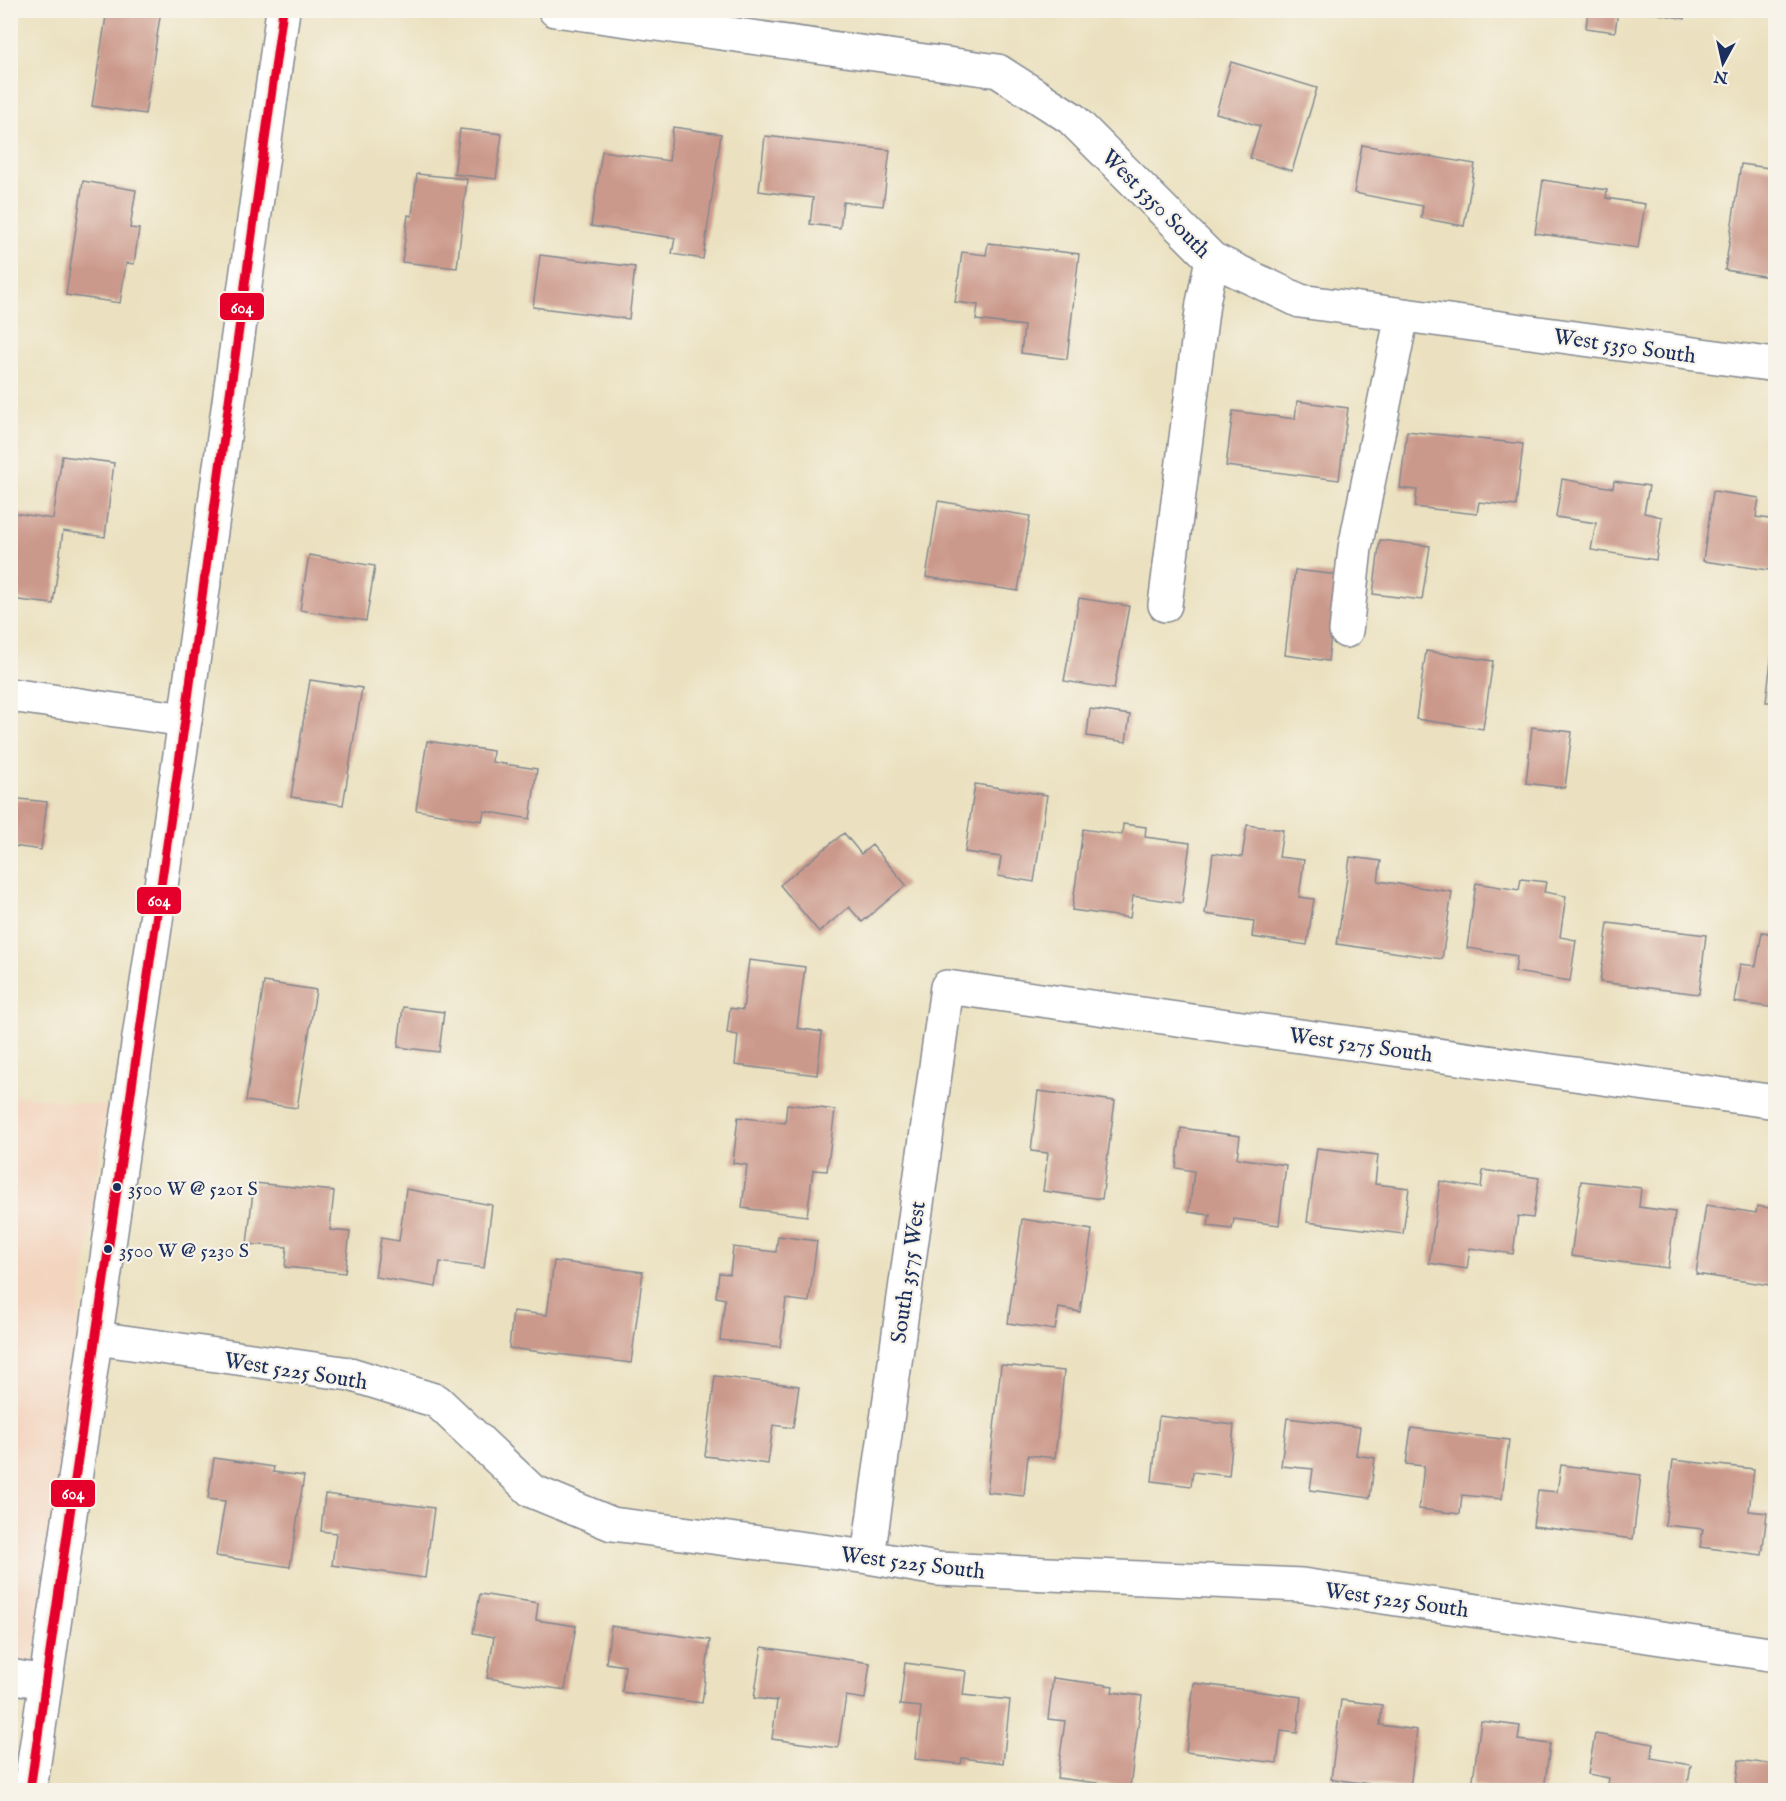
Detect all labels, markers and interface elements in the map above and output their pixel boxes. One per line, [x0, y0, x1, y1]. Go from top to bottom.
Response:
north arrow [1693, 33, 1753, 93]
text: N [1713, 65, 1730, 87]
street label: West 5350 South [1095, 144, 1216, 265]
line badge: 604 [219, 292, 265, 321]
text: 604 [231, 299, 254, 319]
street label: West 5350 South [1552, 323, 1698, 371]
line badge: 604 [136, 886, 182, 915]
text: 604 [148, 892, 171, 912]
street label: West 5275 South [1287, 1022, 1435, 1070]
place label: 3500 W @ 5201 S [128, 1177, 258, 1202]
marker: 3500 W @ 5201 S [111, 1181, 123, 1193]
street label: South 3575 West [885, 1199, 933, 1345]
place label: 3500 W @ 5230 S [119, 1239, 249, 1264]
marker: 3500 W @ 5230 S [102, 1243, 114, 1255]
street label: West 5225 South [222, 1347, 370, 1397]
line badge: 604 [50, 1479, 96, 1508]
text: 604 [62, 1485, 85, 1505]
street label: West 5225 South [839, 1541, 987, 1587]
street label: West 5225 South [1323, 1577, 1471, 1625]

